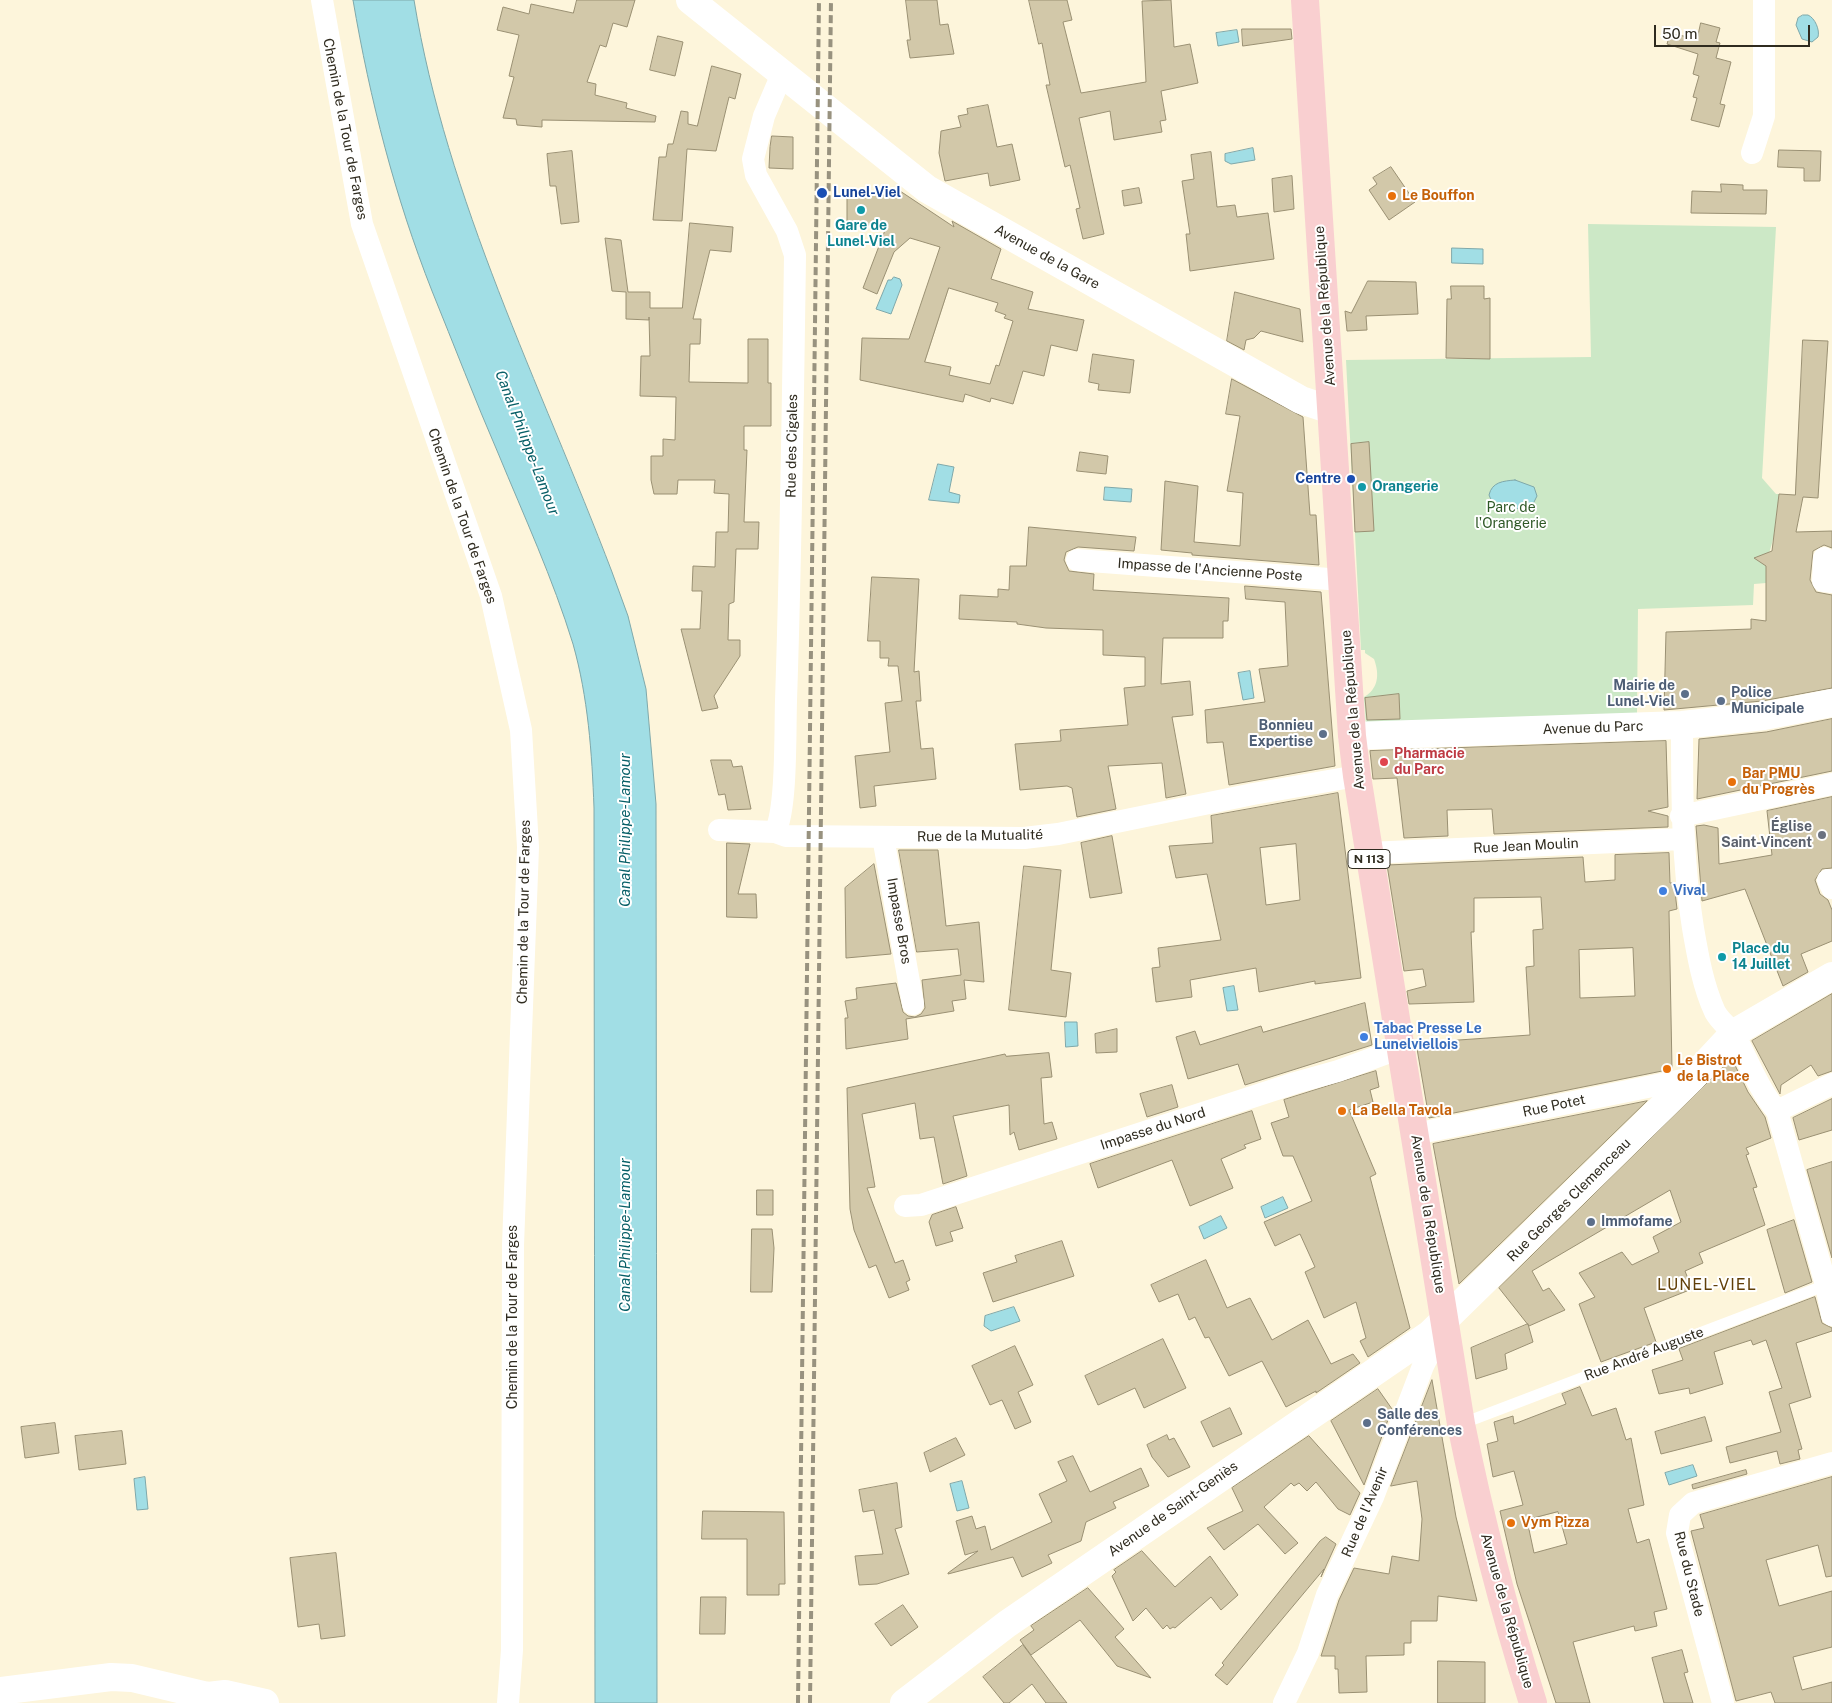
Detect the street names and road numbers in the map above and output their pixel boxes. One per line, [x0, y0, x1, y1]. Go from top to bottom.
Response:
street label: Chemin de la Tour de Farges [319, 37, 371, 221]
street label: Avenue de la Gare [991, 221, 1103, 293]
street label: Avenue de la République [1311, 225, 1339, 387]
street label: Rue des Cigales [783, 394, 801, 498]
street label: Chemin de la Tour de Farges [424, 426, 500, 606]
street label: Impasse de l'Ancienne Poste [1117, 555, 1303, 585]
street label: Avenue de la République [1338, 629, 1368, 791]
street label: Avenue du Parc [1542, 718, 1644, 738]
street label: Chemin de la Tour de Farges [514, 820, 534, 1004]
street label: Rue de la Mutualité [917, 826, 1043, 846]
street label: Rue Jean Moulin [1473, 835, 1579, 857]
road number: N 113 [1348, 850, 1390, 869]
street label: Impasse Bros [883, 877, 915, 965]
street label: Rue Potet [1521, 1091, 1587, 1121]
street label: Impasse du Nord [1098, 1104, 1208, 1154]
street label: Avenue de la République [1407, 1133, 1449, 1295]
street label: Rue Georges Clemenceau [1504, 1135, 1634, 1265]
street label: Chemin de la Tour de Farges [505, 1225, 521, 1409]
street label: Rue André Auguste [1582, 1323, 1706, 1385]
street label: Avenue de Saint-Geniès [1105, 1458, 1241, 1560]
street label: Rue de l'Avenir [1338, 1464, 1392, 1560]
street label: Rue du Stade [1670, 1530, 1708, 1618]
street label: Avenue de la République [1477, 1532, 1537, 1690]

